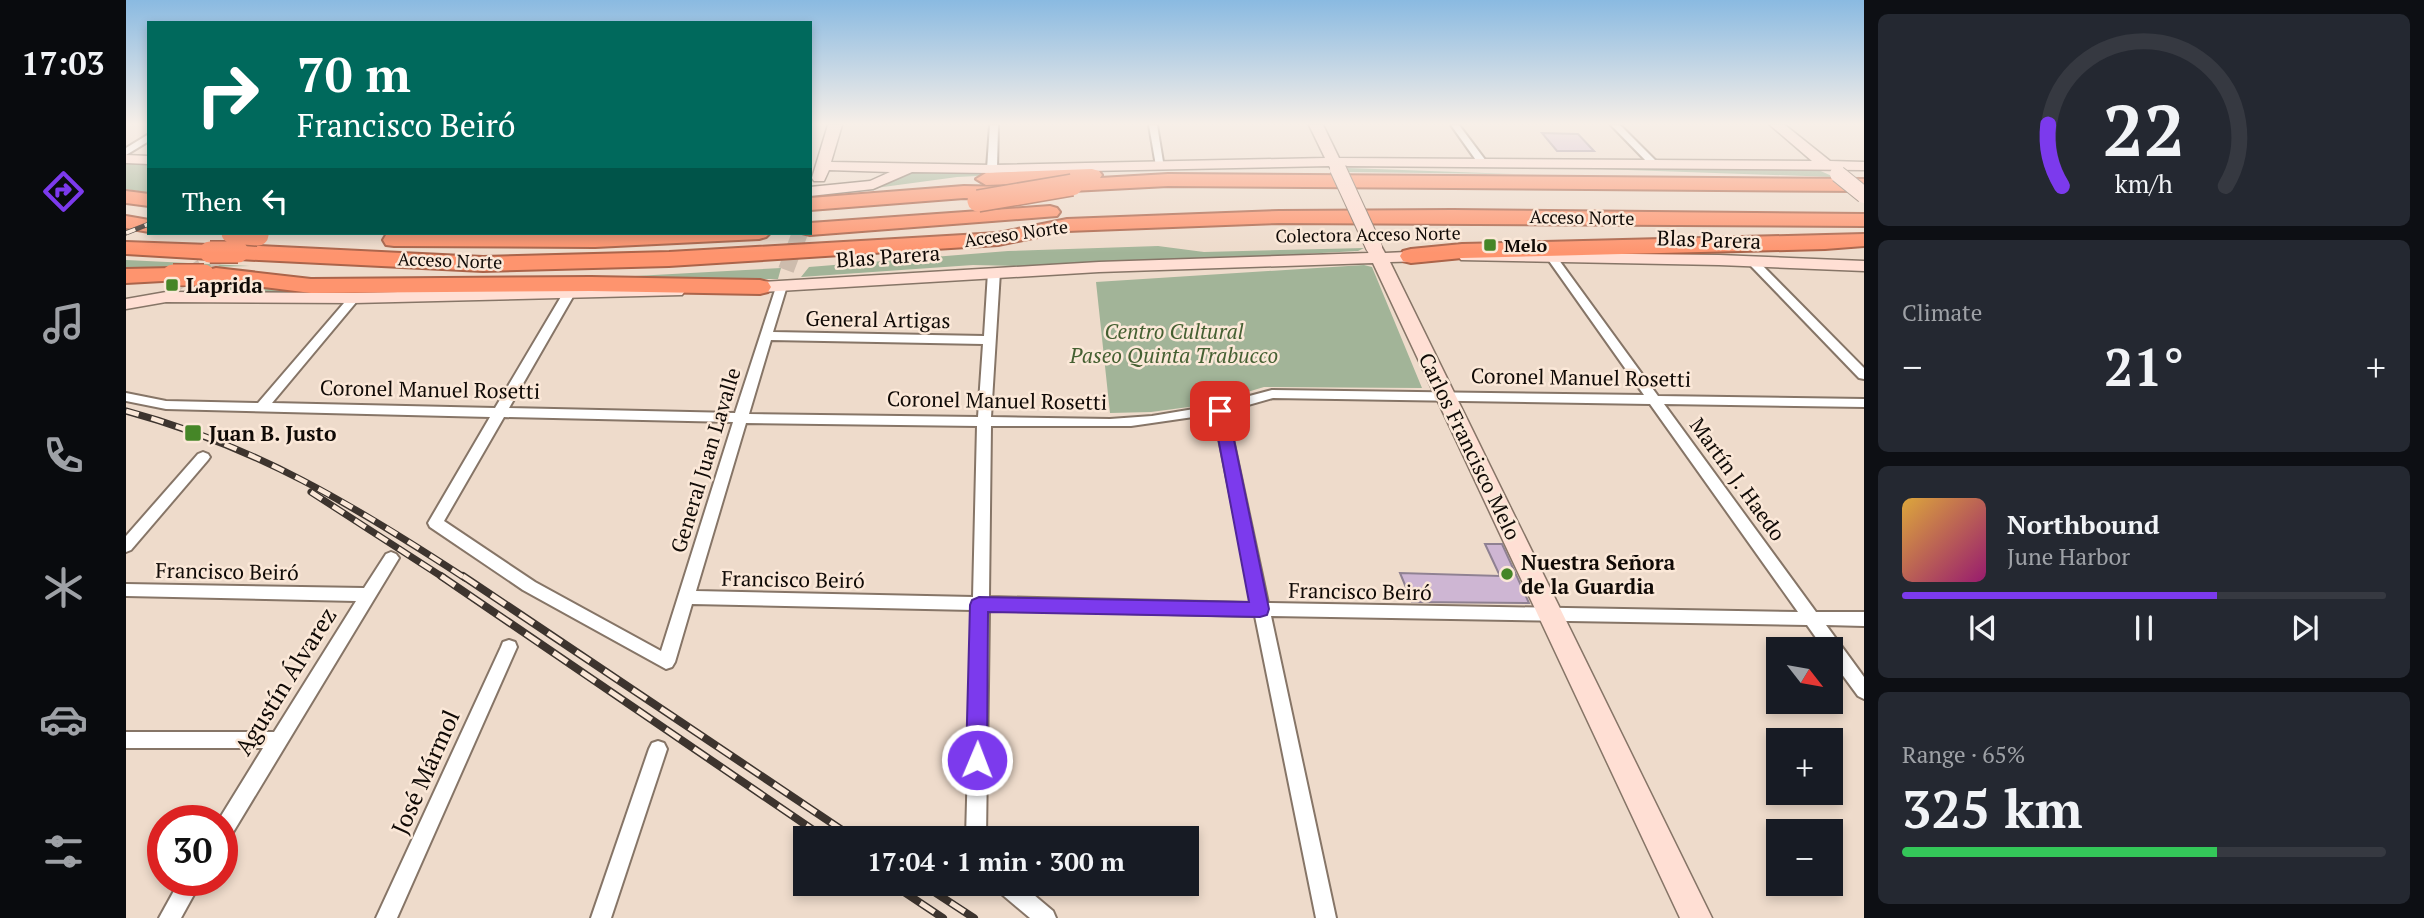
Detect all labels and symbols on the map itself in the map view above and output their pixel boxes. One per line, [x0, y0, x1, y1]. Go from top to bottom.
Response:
street label: Acceso Norte [1529, 204, 1635, 230]
street label: Acceso Norte [962, 214, 1070, 252]
street label: Colectora Acceso Norte [1275, 220, 1461, 248]
street label: Blas Parera [1656, 223, 1762, 255]
place label: Melo [1504, 233, 1547, 257]
marker: Melo [1482, 237, 1498, 253]
street label: Blas Parera [835, 238, 941, 274]
street label: Acceso Norte [397, 246, 503, 274]
place label: Laprida [186, 271, 263, 299]
marker: Laprida [164, 277, 180, 293]
street label: General Artigas [805, 304, 951, 334]
park label: Centro Cultural Paseo Quinta Trabucco [1069, 317, 1278, 369]
street label: Carlos Francisco Melo [1413, 348, 1527, 544]
street label: Coronel Manuel Rosetti [1471, 361, 1691, 393]
street label: General Juan Lavalle [664, 364, 746, 556]
street label: Coronel Manuel Rosetti [320, 373, 540, 405]
pin [1190, 381, 1250, 441]
street label: Coronel Manuel Rosetti [887, 384, 1107, 416]
street label: Martín J. Haedo [1684, 412, 1792, 546]
place label: Juan B. Justo [209, 419, 336, 447]
marker: Juan B. Justo [183, 423, 203, 443]
place label: Nuestra Señora de la Guardia [1521, 548, 1676, 600]
street label: Francisco Beiró [155, 556, 299, 586]
street label: Francisco Beiró [721, 564, 865, 594]
marker: Nuestra Señora de la Guardia [1499, 566, 1515, 582]
street label: Francisco Beiró [1288, 576, 1432, 606]
street label: Agustín Álvarez [227, 601, 343, 761]
north arrow [1766, 637, 1843, 714]
street label: José Mármol [383, 705, 467, 839]
position arrow [940, 723, 1014, 797]
speed limit sign: 30 [147, 805, 238, 896]

